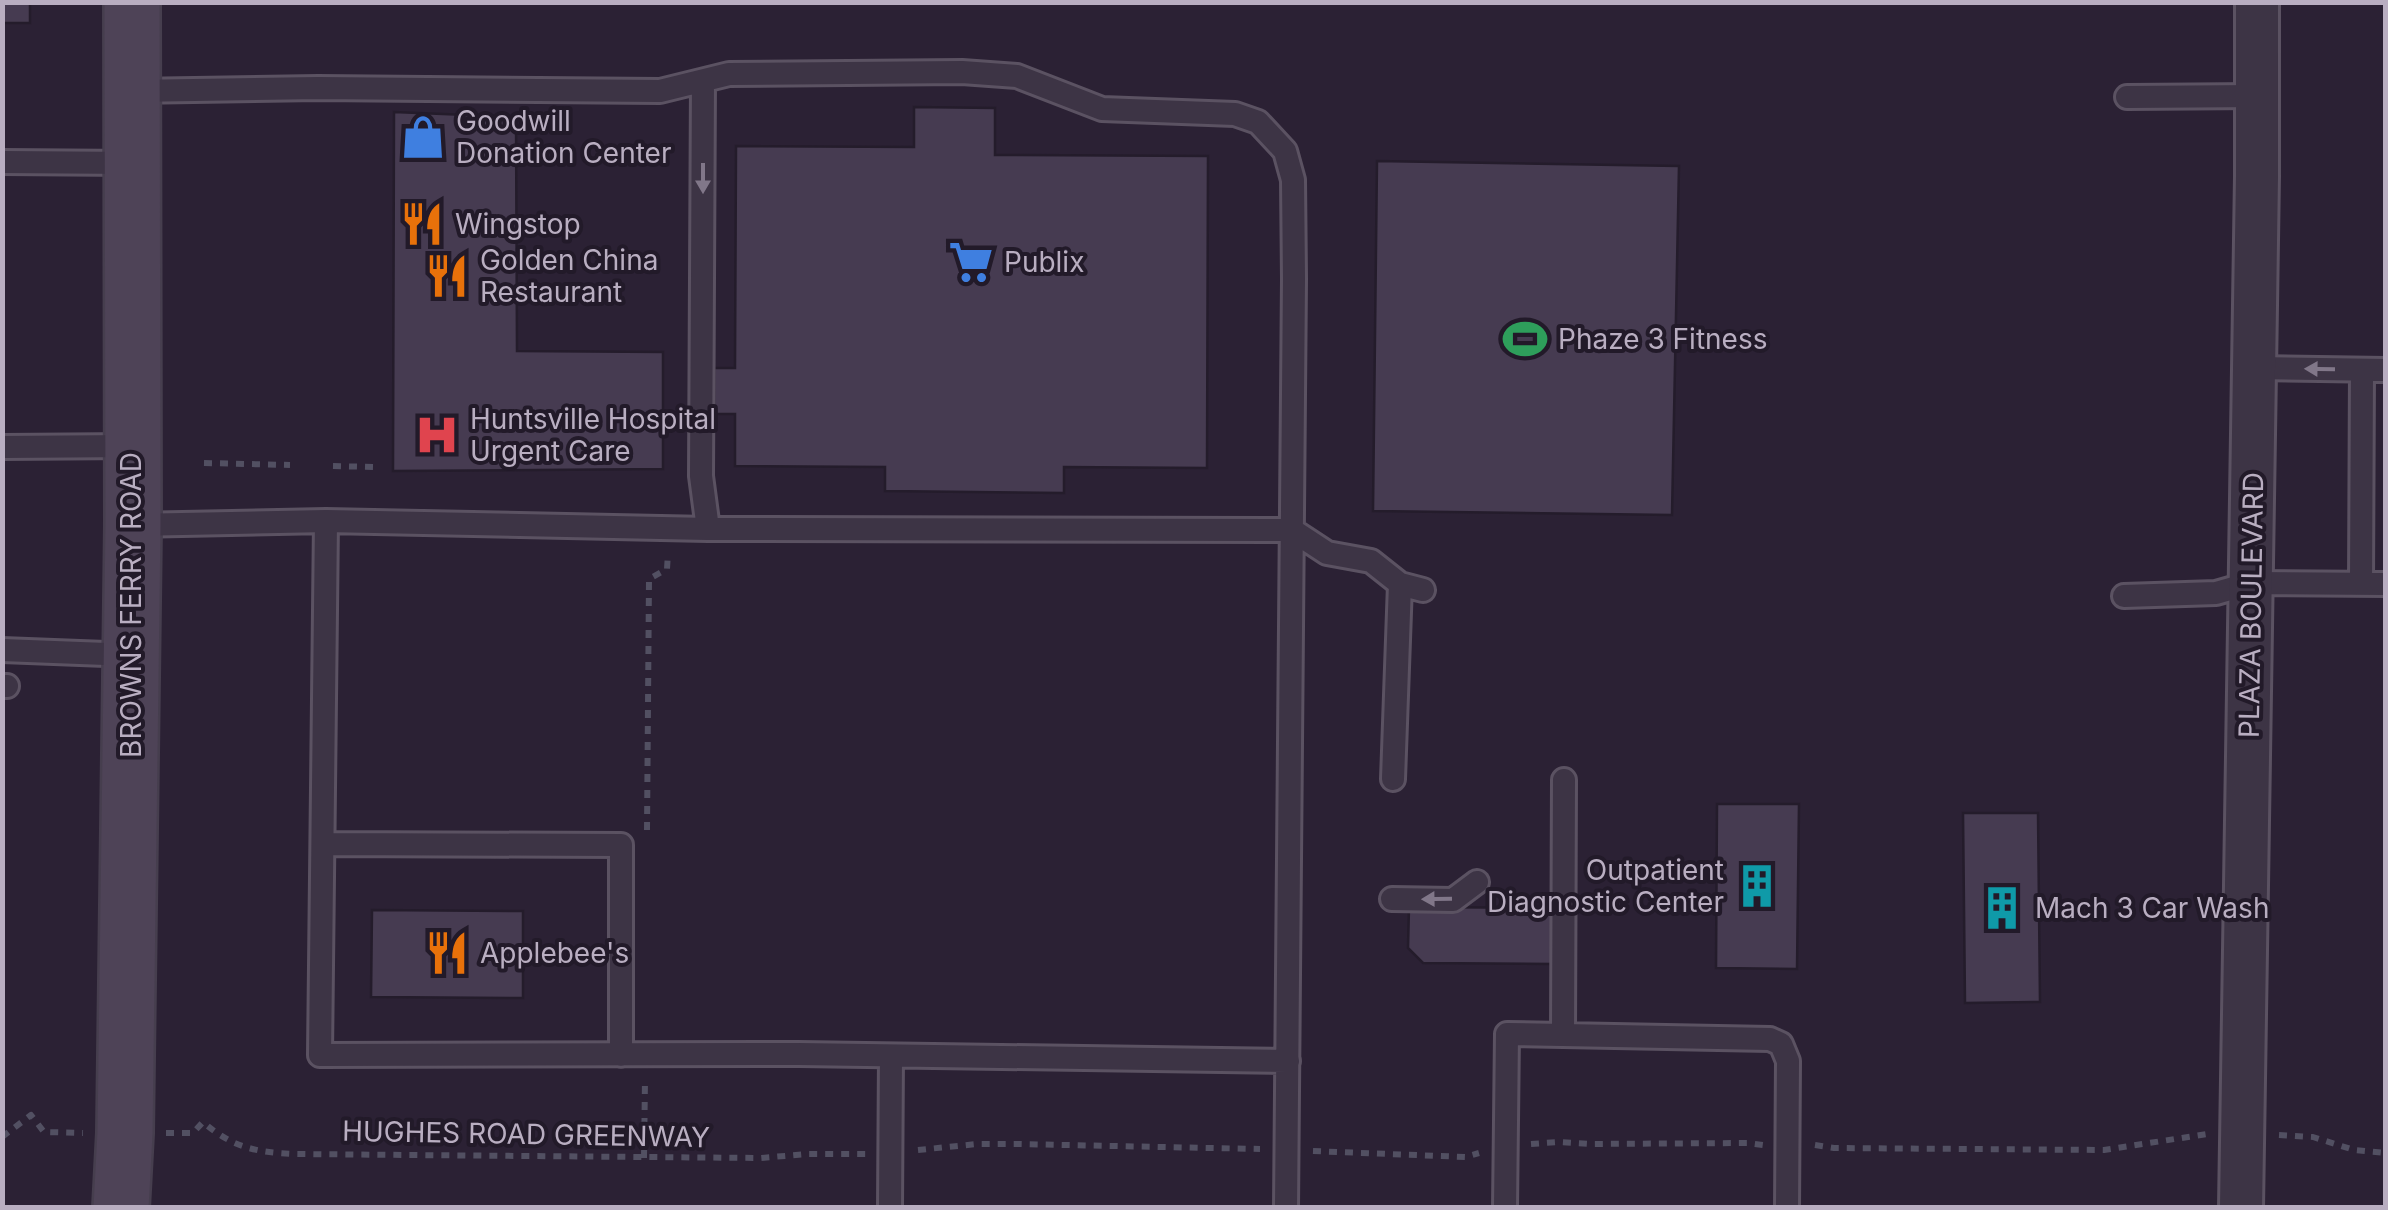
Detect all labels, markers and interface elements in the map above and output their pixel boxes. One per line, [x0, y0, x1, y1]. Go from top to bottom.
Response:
place label: Goodwill Donation Center [456, 104, 671, 170]
shop icon: Goodwill Donation Center [399, 113, 447, 161]
one-way arrow [694, 163, 710, 195]
restaurant icon: Wingstop [398, 200, 446, 248]
place label: Wingstop [455, 207, 581, 241]
supermarket icon: Publix [947, 238, 995, 286]
place label: Golden China Restaurant [480, 243, 658, 309]
place label: Publix [1004, 245, 1084, 279]
restaurant icon: Golden China Restaurant [423, 252, 471, 300]
sports icon: Phaze 3 Fitness [1501, 315, 1549, 363]
place label: Phaze 3 Fitness [1558, 322, 1767, 356]
one-way arrow [2303, 361, 2335, 377]
place label: Huntsville Hospital Urgent Care [470, 402, 716, 468]
hospital icon: Huntsville Hospital Urgent Care [413, 411, 461, 459]
street label: BROWNS FERRY ROAD [114, 452, 148, 758]
street label: PLAZA BOULEVARD [2232, 472, 2270, 738]
place label: Outpatient Diagnostic Center [1487, 853, 1724, 919]
building icon: Outpatient Diagnostic Center [1733, 862, 1781, 910]
building icon: Mach 3 Car Wash [1978, 884, 2026, 932]
one-way arrow [1421, 891, 1452, 907]
place label: Mach 3 Car Wash [2035, 891, 2269, 925]
restaurant icon: Applebee's [423, 929, 471, 977]
place label: Applebee's [480, 936, 629, 970]
street label: HUGHES ROAD GREENWAY [342, 1114, 710, 1154]

